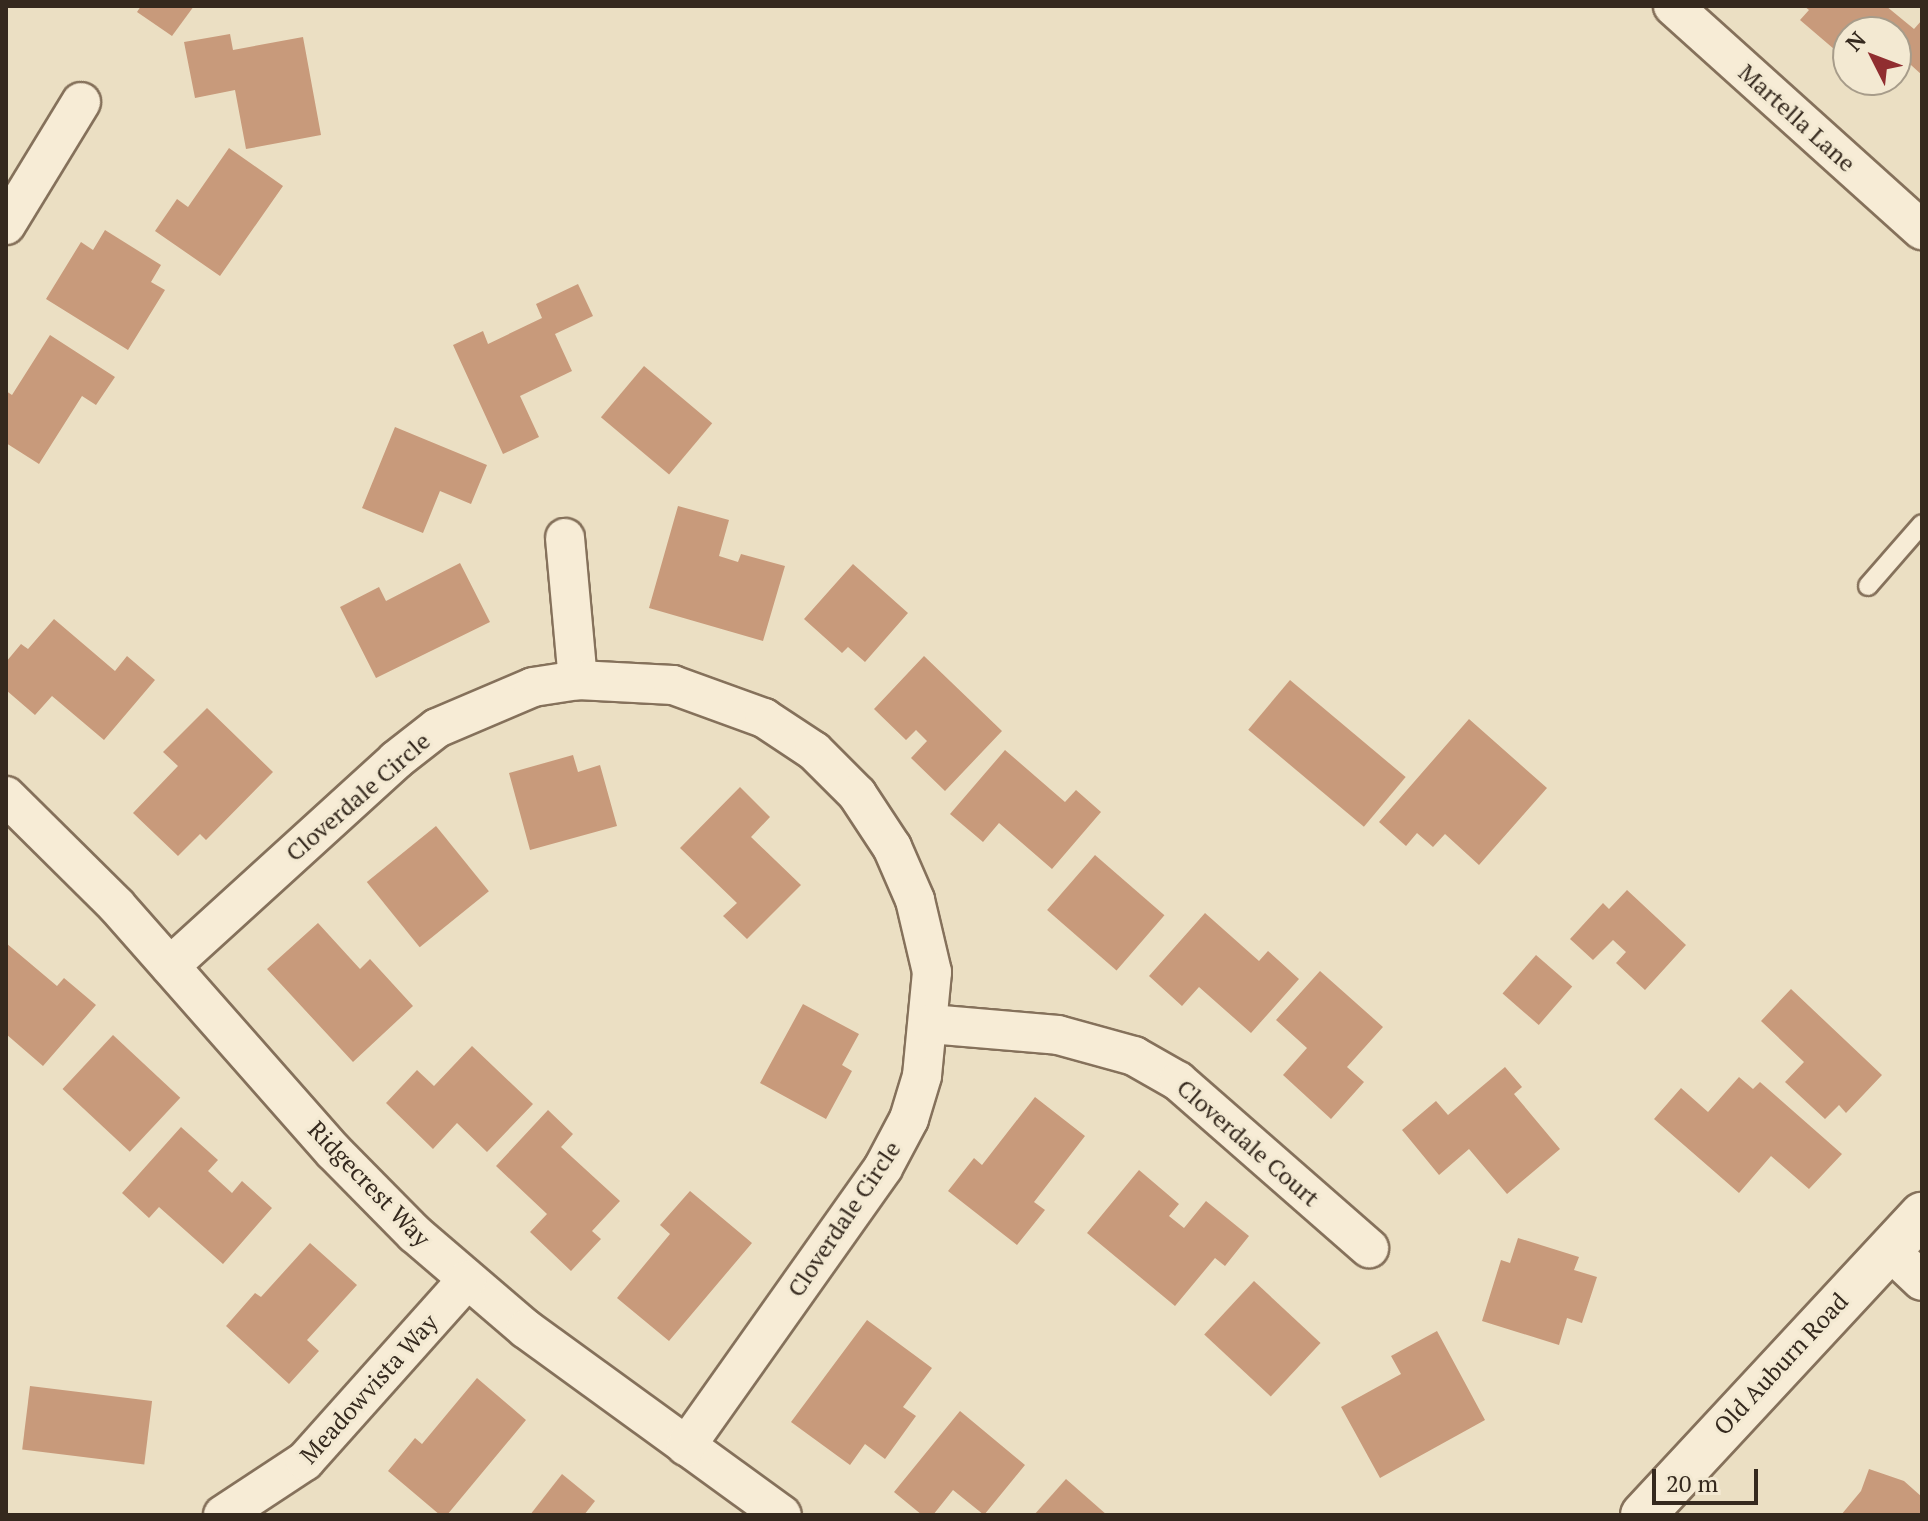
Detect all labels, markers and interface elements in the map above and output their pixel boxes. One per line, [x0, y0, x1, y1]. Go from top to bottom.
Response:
north arrow [1832, 16, 1912, 96]
text: N [1839, 25, 1872, 57]
street label: Martella Lane [1733, 58, 1861, 178]
street label: Cloverdale Circle [280, 727, 436, 867]
street label: Cloverdale Court [1171, 1073, 1325, 1213]
street label: Ridgecrest Way [302, 1115, 436, 1253]
street label: Cloverdale Circle [781, 1136, 907, 1302]
street label: Old Auburn Road [1708, 1287, 1854, 1441]
street label: Meadowvista Way [294, 1308, 444, 1470]
scale bar [1656, 1453, 1762, 1503]
text: 20 m [1666, 1467, 1718, 1499]

